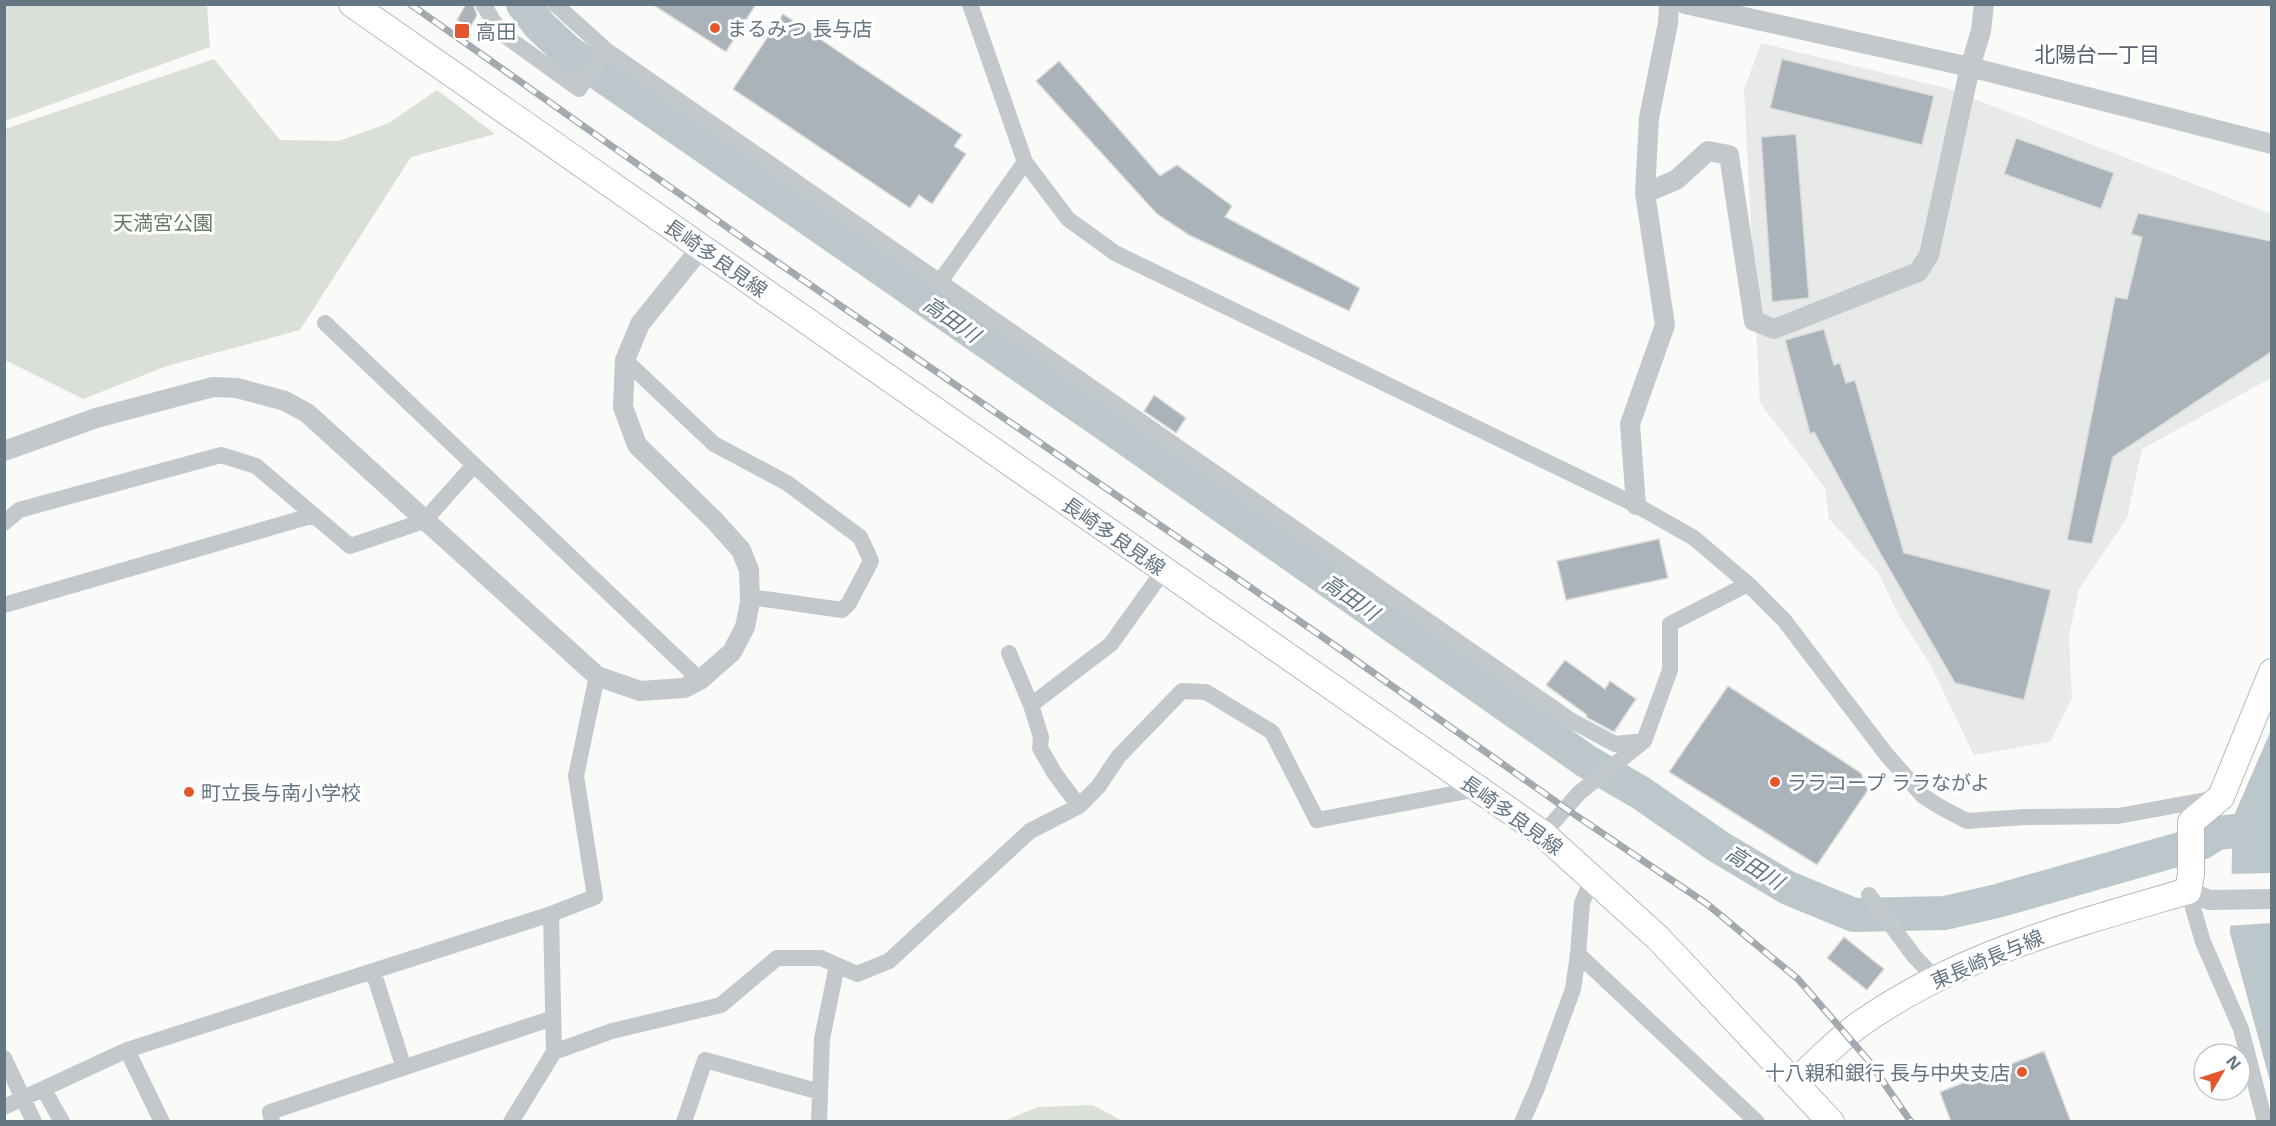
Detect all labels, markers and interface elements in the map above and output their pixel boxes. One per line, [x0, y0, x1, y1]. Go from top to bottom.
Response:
place label: まるみつ 長与店 [727, 15, 872, 42]
place label: 高田 [476, 18, 516, 45]
marker: まるみつ 長与店 [708, 21, 722, 35]
marker: 高田 [453, 22, 471, 40]
district label: 北陽台一丁目 [2034, 40, 2160, 68]
park label: 天満宮公園 [113, 209, 213, 236]
street label: 長崎多良見線 [659, 213, 773, 303]
water label: 高田川 [918, 289, 987, 350]
street label: 長崎多良見線 [1057, 491, 1171, 581]
water label: 高田川 [1317, 567, 1386, 628]
street label: 長崎多良見線 [1456, 769, 1568, 861]
place label: ララコープ ララながよ [1787, 769, 1990, 796]
marker: ララコープ ララながよ [1768, 775, 1782, 789]
place label: 町立長与南小学校 [201, 779, 361, 806]
marker: 町立長与南小学校 [182, 785, 196, 799]
water label: 高田川 [1721, 838, 1791, 897]
street label: 東長崎長与線 [1926, 923, 2048, 995]
north arrow [2192, 1042, 2252, 1102]
text: N [2221, 1051, 2246, 1075]
place label: 十八親和銀行 長与中央支店 [1765, 1059, 2010, 1086]
marker: 十八親和銀行 長与中央支店 [2015, 1065, 2029, 1079]

